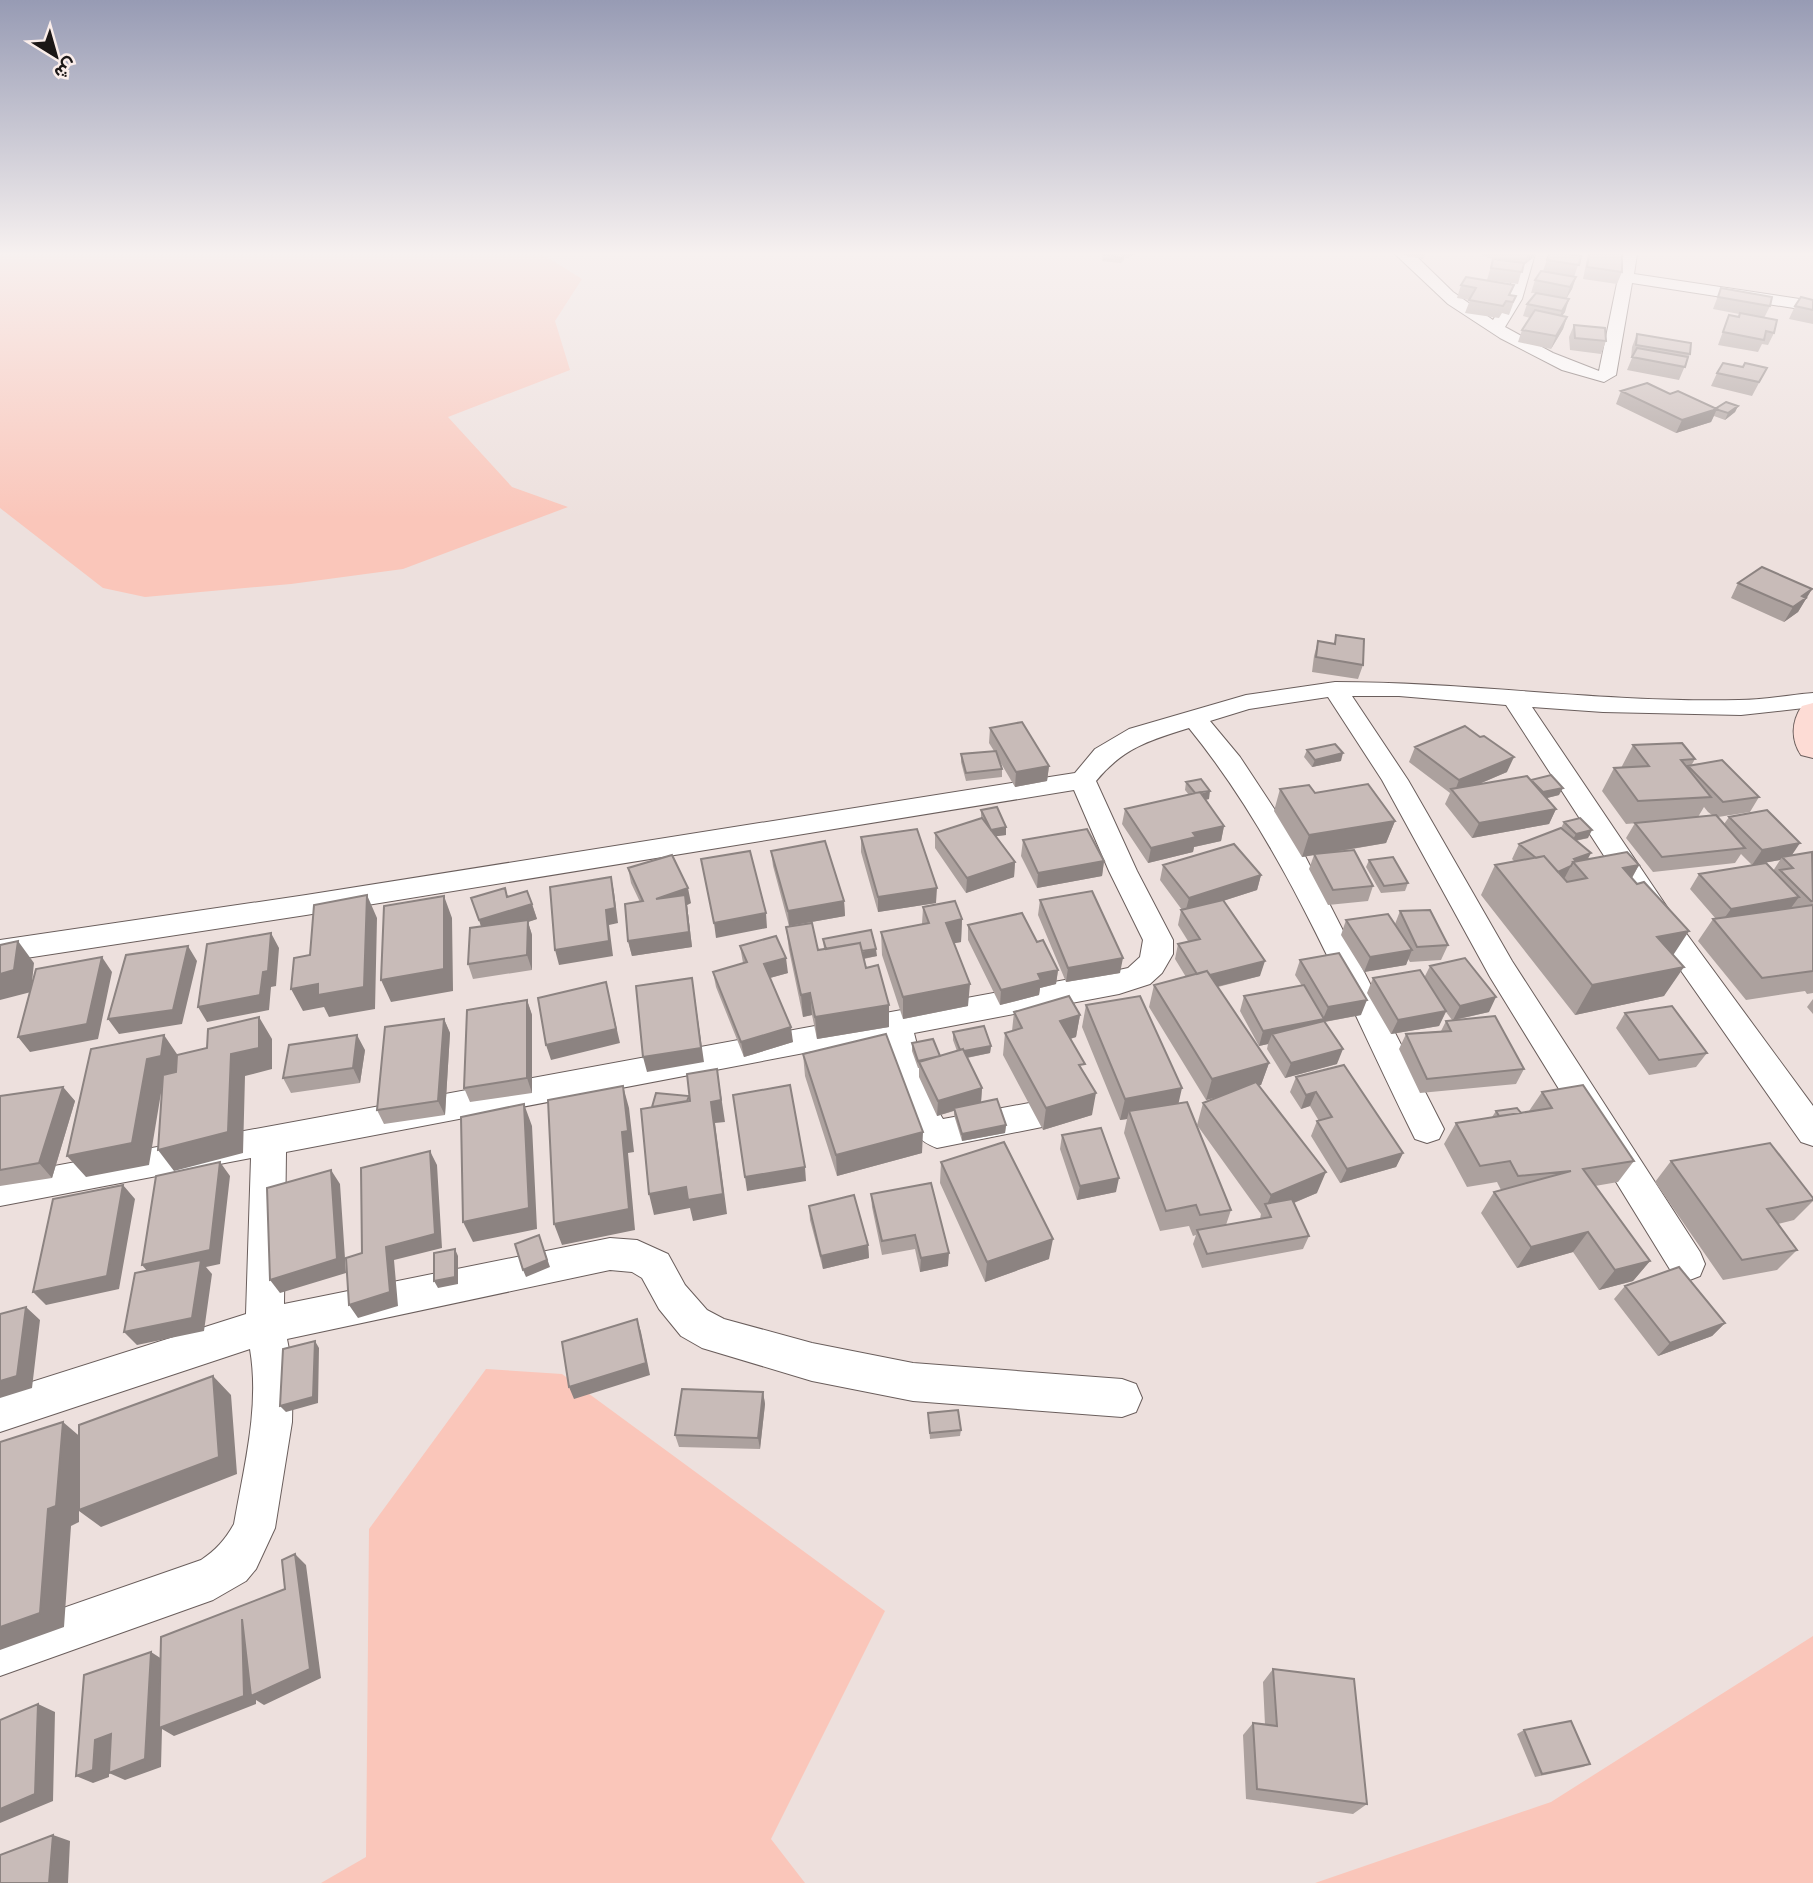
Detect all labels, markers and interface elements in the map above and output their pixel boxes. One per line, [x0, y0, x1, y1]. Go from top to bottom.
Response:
north arrow [21, 21, 91, 91]
text: ش [50, 53, 82, 85]

